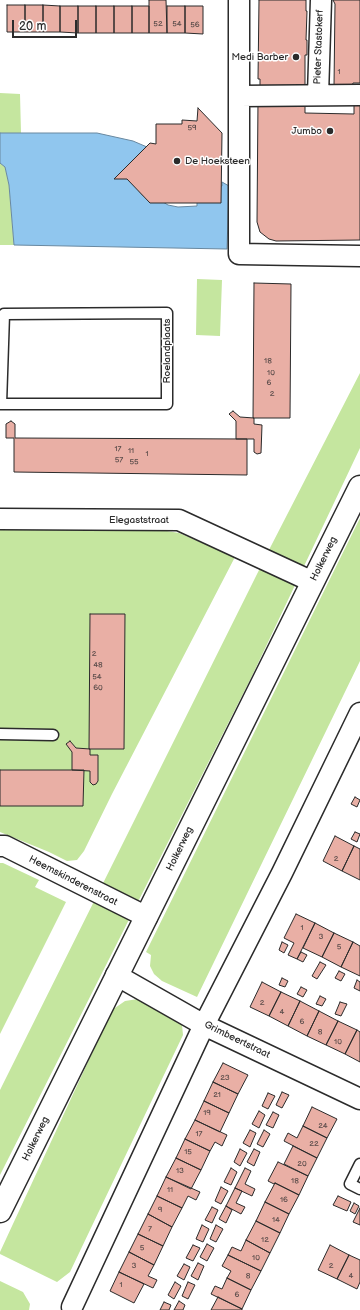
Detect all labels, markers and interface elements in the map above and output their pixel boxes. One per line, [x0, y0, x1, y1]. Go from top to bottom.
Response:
street label: Pieter Stastokerf [312, 9, 326, 85]
scale bar [14, 12, 79, 38]
text: 20 m [19, 19, 46, 34]
house number: 52 [153, 19, 163, 29]
house number: 54 [172, 19, 182, 29]
house number: 56 [190, 20, 200, 30]
place label: Medi Barber [231, 51, 288, 63]
marker: Medi Barber [291, 52, 301, 62]
house number: 1 [337, 67, 341, 77]
house number: 59 [187, 123, 197, 133]
place label: Jumbo [292, 125, 322, 137]
marker: Jumbo [325, 126, 335, 136]
place label: De Hoeksteen [185, 155, 250, 167]
marker: De Hoeksteen [172, 156, 182, 166]
street label: Roelandplaats [161, 318, 173, 384]
house number: 18 [264, 356, 272, 366]
house number: 10 [267, 368, 275, 378]
house number: 6 [267, 378, 271, 388]
house number: 2 [270, 389, 274, 399]
house number: 17 [114, 444, 122, 454]
house number: 11 [128, 446, 134, 456]
house number: 1 [145, 449, 149, 459]
house number: 57 [115, 455, 123, 465]
house number: 55 [129, 457, 139, 467]
street label: Elegaststraat [109, 514, 169, 526]
street label: Holkerweg [308, 535, 340, 583]
house number: 2 [92, 649, 96, 659]
house number: 48 [93, 660, 103, 670]
house number: 54 [92, 672, 102, 682]
house number: 60 [93, 683, 103, 693]
street label: Holkerweg [164, 825, 196, 873]
street label: Heemskinderenstraat [27, 853, 119, 909]
house number: 2 [334, 854, 338, 864]
house number: 1 [300, 923, 304, 933]
house number: 3 [319, 932, 323, 942]
house number: 5 [337, 942, 341, 952]
house number: 2 [260, 998, 264, 1008]
house number: 4 [280, 1007, 284, 1017]
house number: 6 [300, 1017, 304, 1027]
street label: Grimbeertstraat [202, 1019, 272, 1061]
house number: 8 [318, 1027, 322, 1037]
house number: 10 [334, 1037, 342, 1047]
house number: 23 [220, 1073, 230, 1083]
house number: 21 [213, 1090, 221, 1100]
house number: 19 [203, 1108, 211, 1118]
street label: Holkerweg [20, 1115, 52, 1163]
house number: 24 [318, 1121, 328, 1131]
house number: 17 [195, 1129, 203, 1139]
house number: 22 [309, 1139, 319, 1149]
house number: 15 [184, 1147, 192, 1157]
house number: 20 [297, 1159, 307, 1169]
house number: 13 [176, 1166, 184, 1176]
house number: 18 [291, 1176, 299, 1186]
house number: 11 [167, 1185, 173, 1195]
house number: 16 [280, 1195, 288, 1205]
house number: 9 [158, 1205, 162, 1215]
house number: 14 [272, 1215, 280, 1225]
house number: 7 [148, 1224, 152, 1234]
house number: 12 [261, 1235, 269, 1245]
house number: 5 [140, 1243, 144, 1253]
house number: 10 [252, 1253, 260, 1263]
house number: 3 [132, 1261, 136, 1271]
house number: 2 [329, 1261, 333, 1271]
house number: 8 [246, 1271, 250, 1281]
house number: 4 [349, 1271, 353, 1281]
house number: 1 [119, 1280, 123, 1290]
house number: 6 [235, 1290, 239, 1300]

